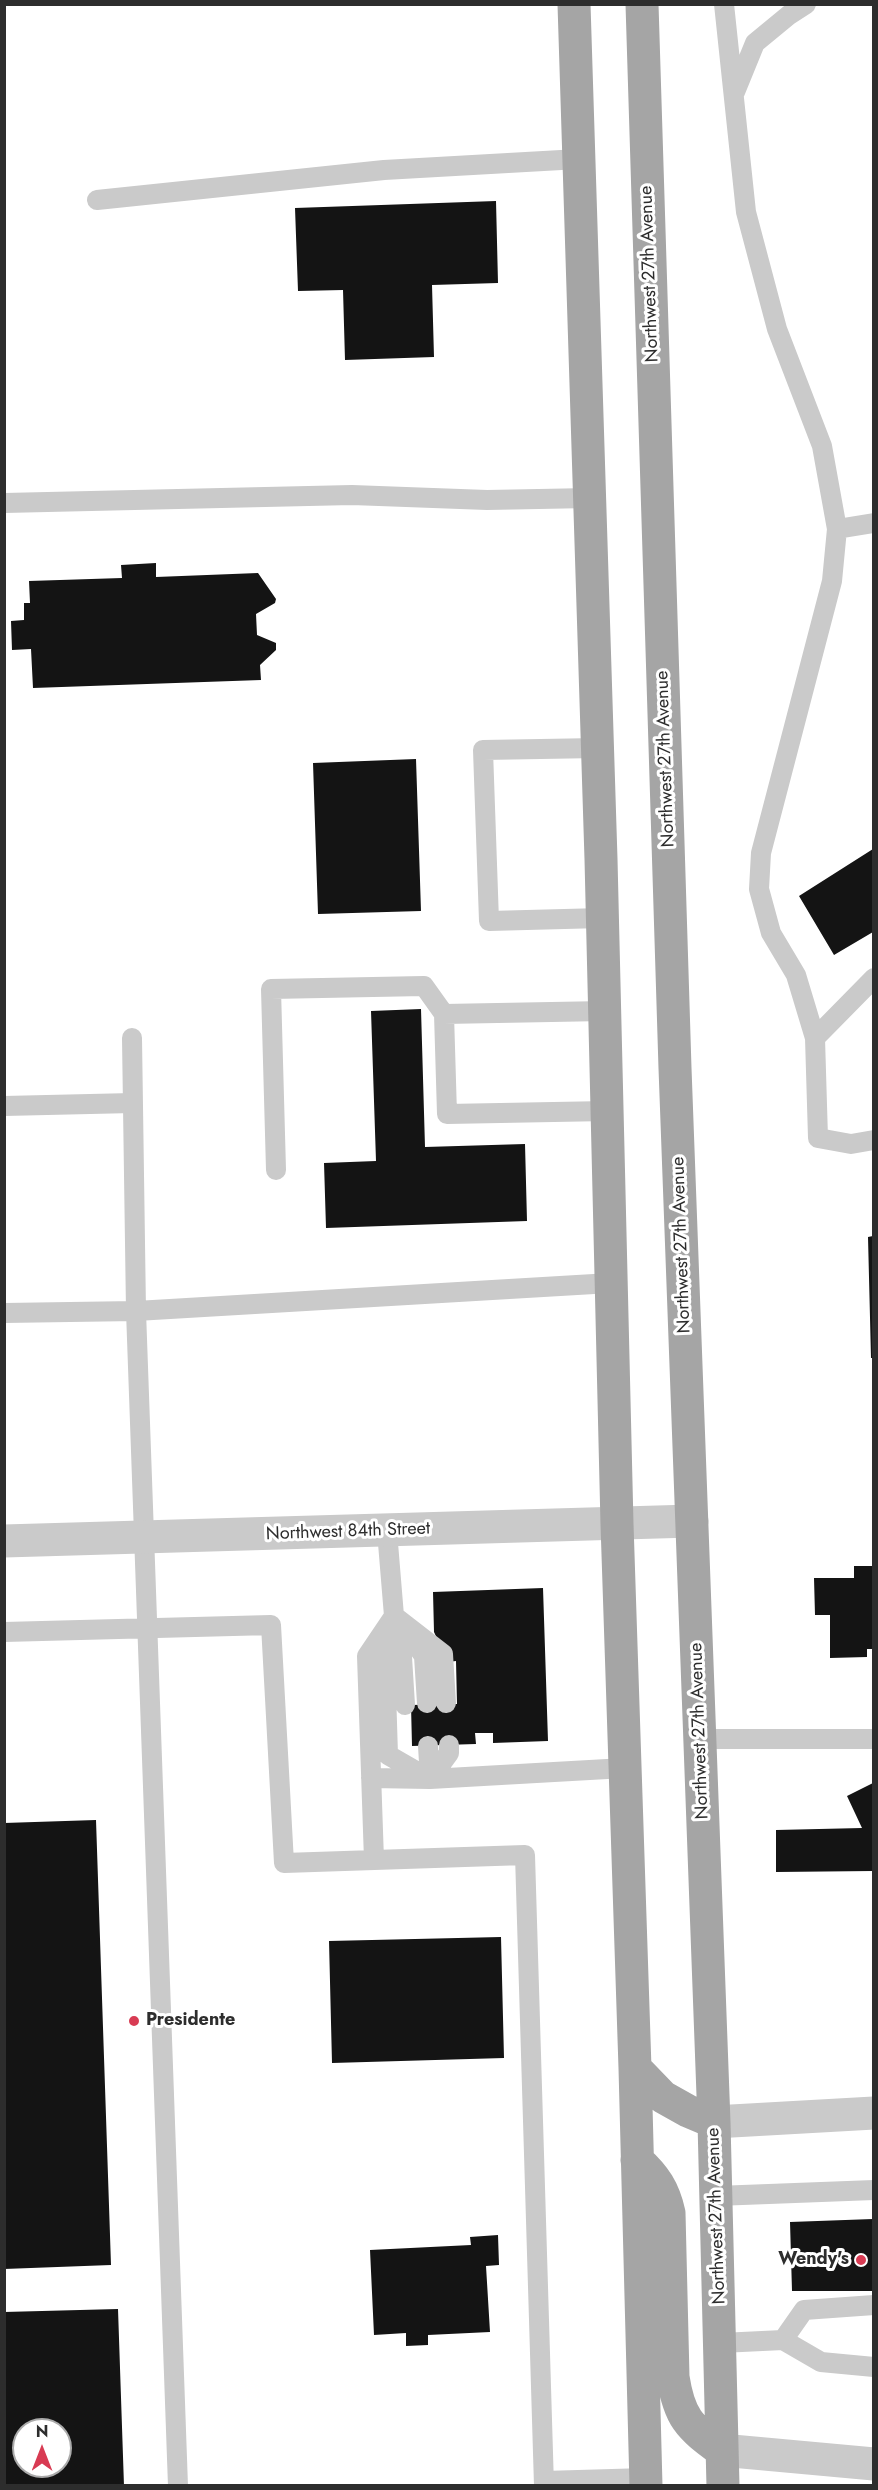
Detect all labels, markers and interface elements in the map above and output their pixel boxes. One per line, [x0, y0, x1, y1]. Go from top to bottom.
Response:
street label: Northwest 27th Avenue [636, 185, 664, 363]
street label: Northwest 27th Avenue [652, 670, 680, 848]
street label: Northwest 27th Avenue [668, 1156, 696, 1334]
street label: Northwest 84th Street [266, 1518, 430, 1546]
street label: Northwest 27th Avenue [686, 1642, 714, 1820]
place label: Presidente [146, 2010, 235, 2032]
marker: Presidente [127, 2014, 141, 2028]
street label: Northwest 27th Avenue [703, 2127, 731, 2305]
place label: Wendy's [778, 2249, 849, 2271]
marker: Wendy's [854, 2253, 868, 2267]
north arrow [12, 2418, 72, 2478]
text: N [36, 2420, 48, 2443]

